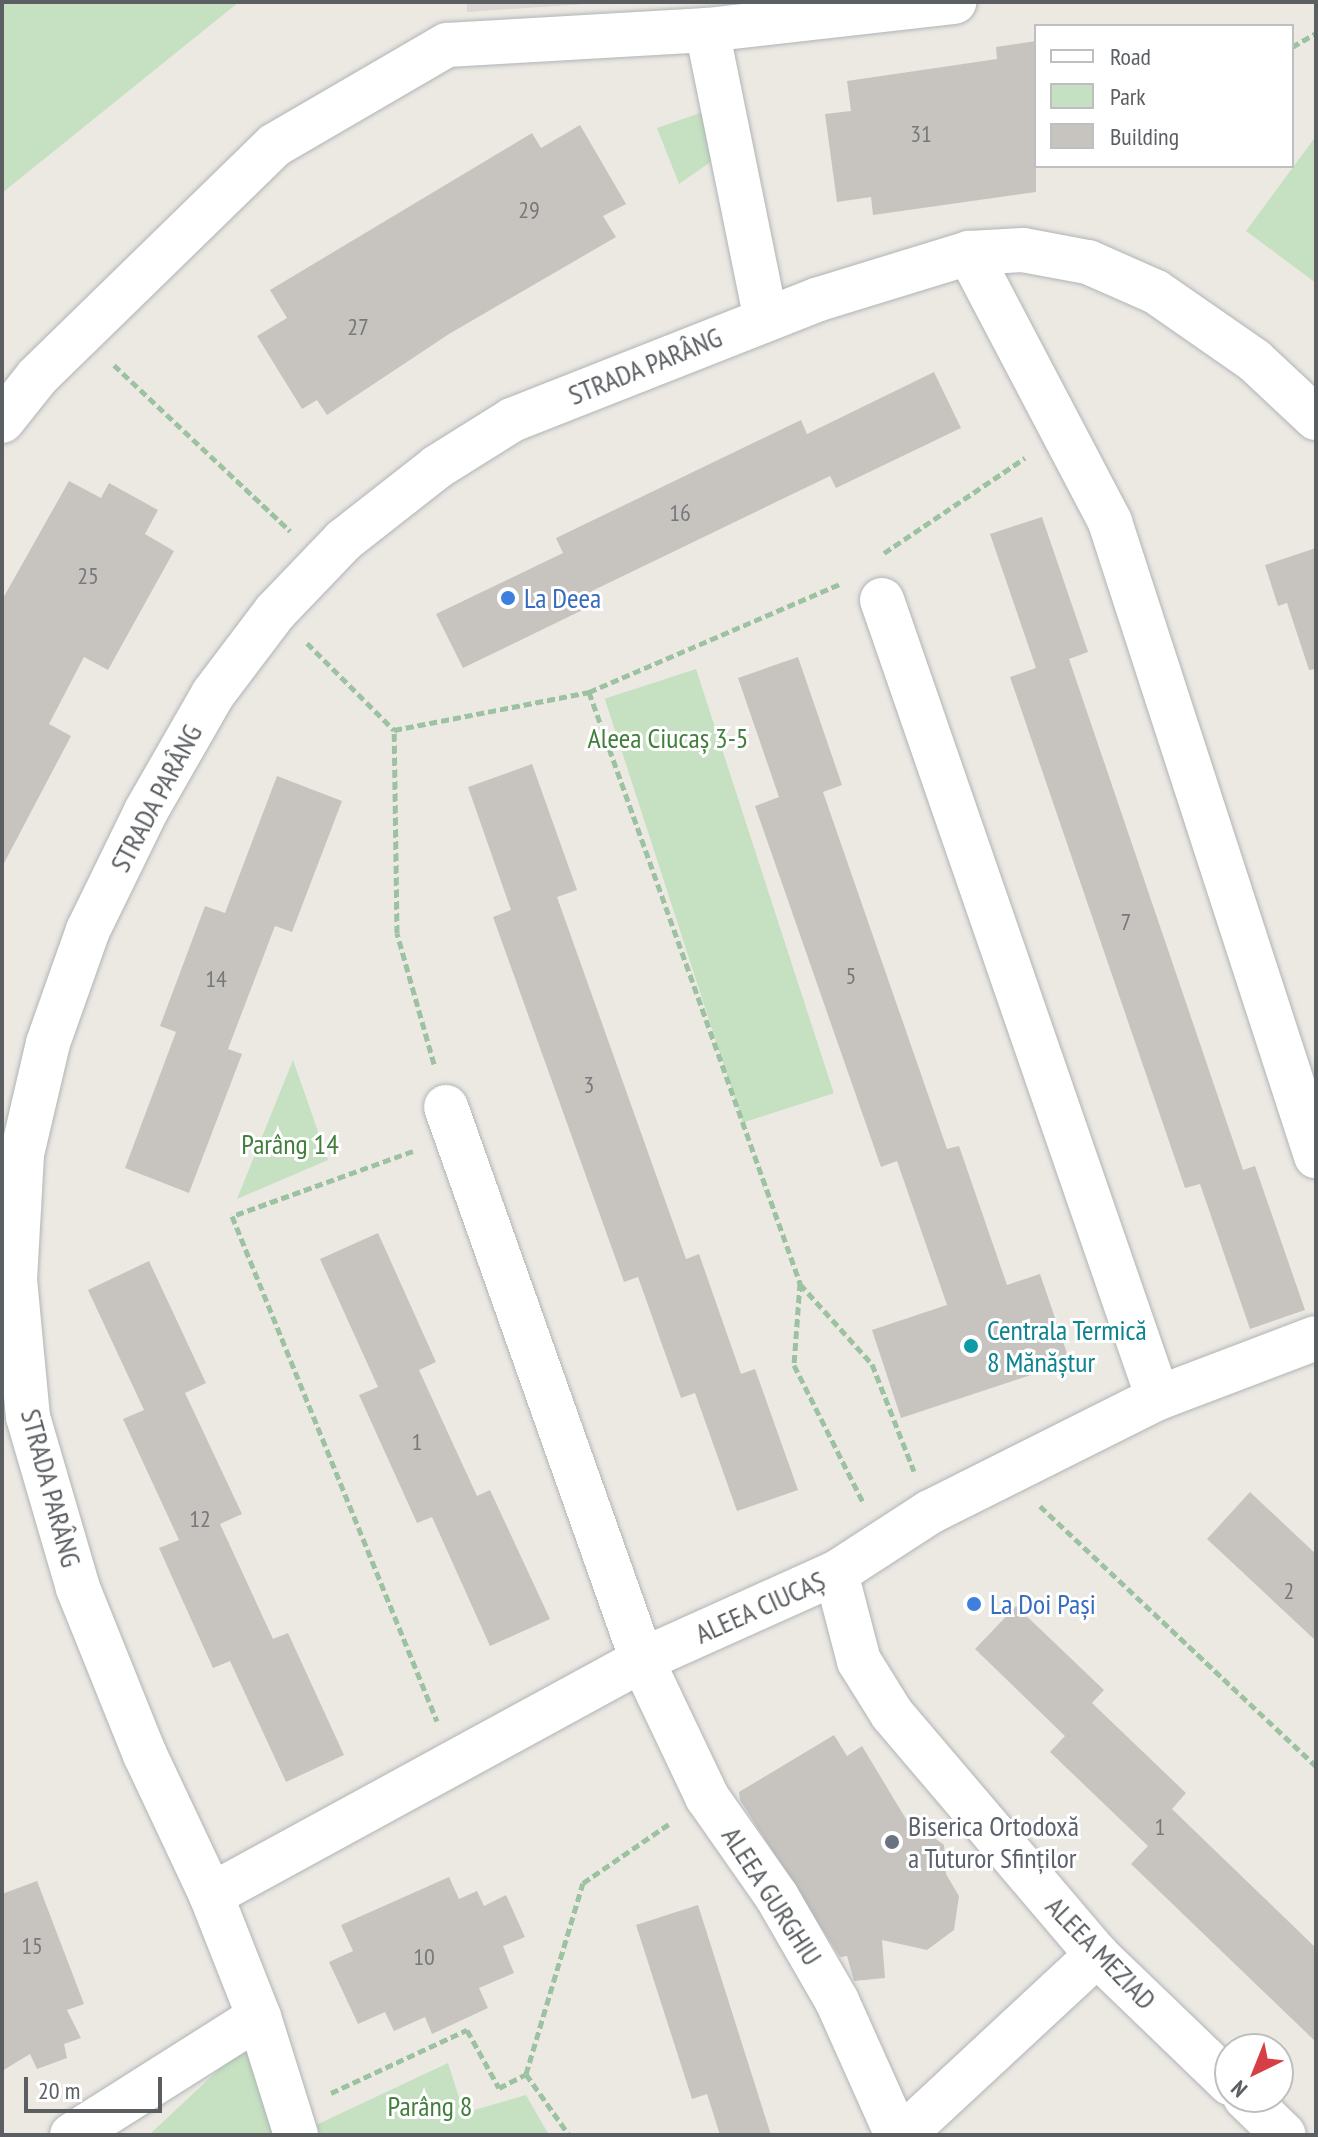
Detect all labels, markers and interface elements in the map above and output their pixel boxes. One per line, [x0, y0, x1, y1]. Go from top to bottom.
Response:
legend [1034, 24, 1294, 168]
text: Road [1110, 41, 1151, 72]
text: Park [1110, 81, 1146, 112]
house number: 31 [910, 120, 932, 148]
text: Building [1110, 121, 1179, 152]
house number: 29 [518, 196, 540, 224]
house number: 27 [347, 313, 369, 341]
street label: STRADA PARÂNG [563, 320, 727, 412]
house number: 16 [669, 499, 691, 527]
house number: 25 [77, 562, 99, 590]
place label: La Deea [524, 581, 601, 615]
marker: La Deea [499, 589, 517, 607]
street label: STRADA PARÂNG [103, 718, 209, 878]
park label: Aleea Ciucaș 3-5 [588, 721, 748, 755]
house number: 7 [1121, 908, 1131, 936]
house number: 5 [846, 962, 856, 990]
house number: 14 [205, 965, 227, 993]
house number: 3 [584, 1071, 594, 1099]
park label: Parâng 14 [241, 1127, 339, 1161]
place label: Centrala Termică 8 Mănăștur [987, 1313, 1147, 1379]
marker: Centrala Termică 8 Mănăștur [962, 1337, 980, 1355]
street label: STRADA PARÂNG [14, 1405, 88, 1571]
house number: 1 [412, 1428, 422, 1456]
house number: 12 [189, 1505, 211, 1533]
street label: ALEEA CIUCAȘ [690, 1563, 830, 1651]
house number: 2 [1284, 1577, 1294, 1605]
place label: La Doi Pași [990, 1587, 1096, 1621]
marker: La Doi Pași [965, 1595, 983, 1613]
place label: Biserica Ortodoxă a Tuturor Sfinților [908, 1809, 1079, 1875]
house number: 1 [1155, 1813, 1165, 1841]
street label: ALEEA GURGHIU [715, 1820, 829, 1972]
marker: Biserica Ortodoxă a Tuturor Sfinților [883, 1833, 901, 1851]
street label: ALEEA MEZIAD [1039, 1889, 1163, 2017]
house number: 15 [21, 1932, 43, 1960]
house number: 10 [413, 1943, 435, 1971]
north arrow [1214, 2033, 1294, 2113]
scale bar [28, 2061, 166, 2111]
text: 20 m [38, 2075, 80, 2106]
text: N [1225, 2075, 1253, 2103]
park label: Parâng 8 [388, 2089, 472, 2123]

